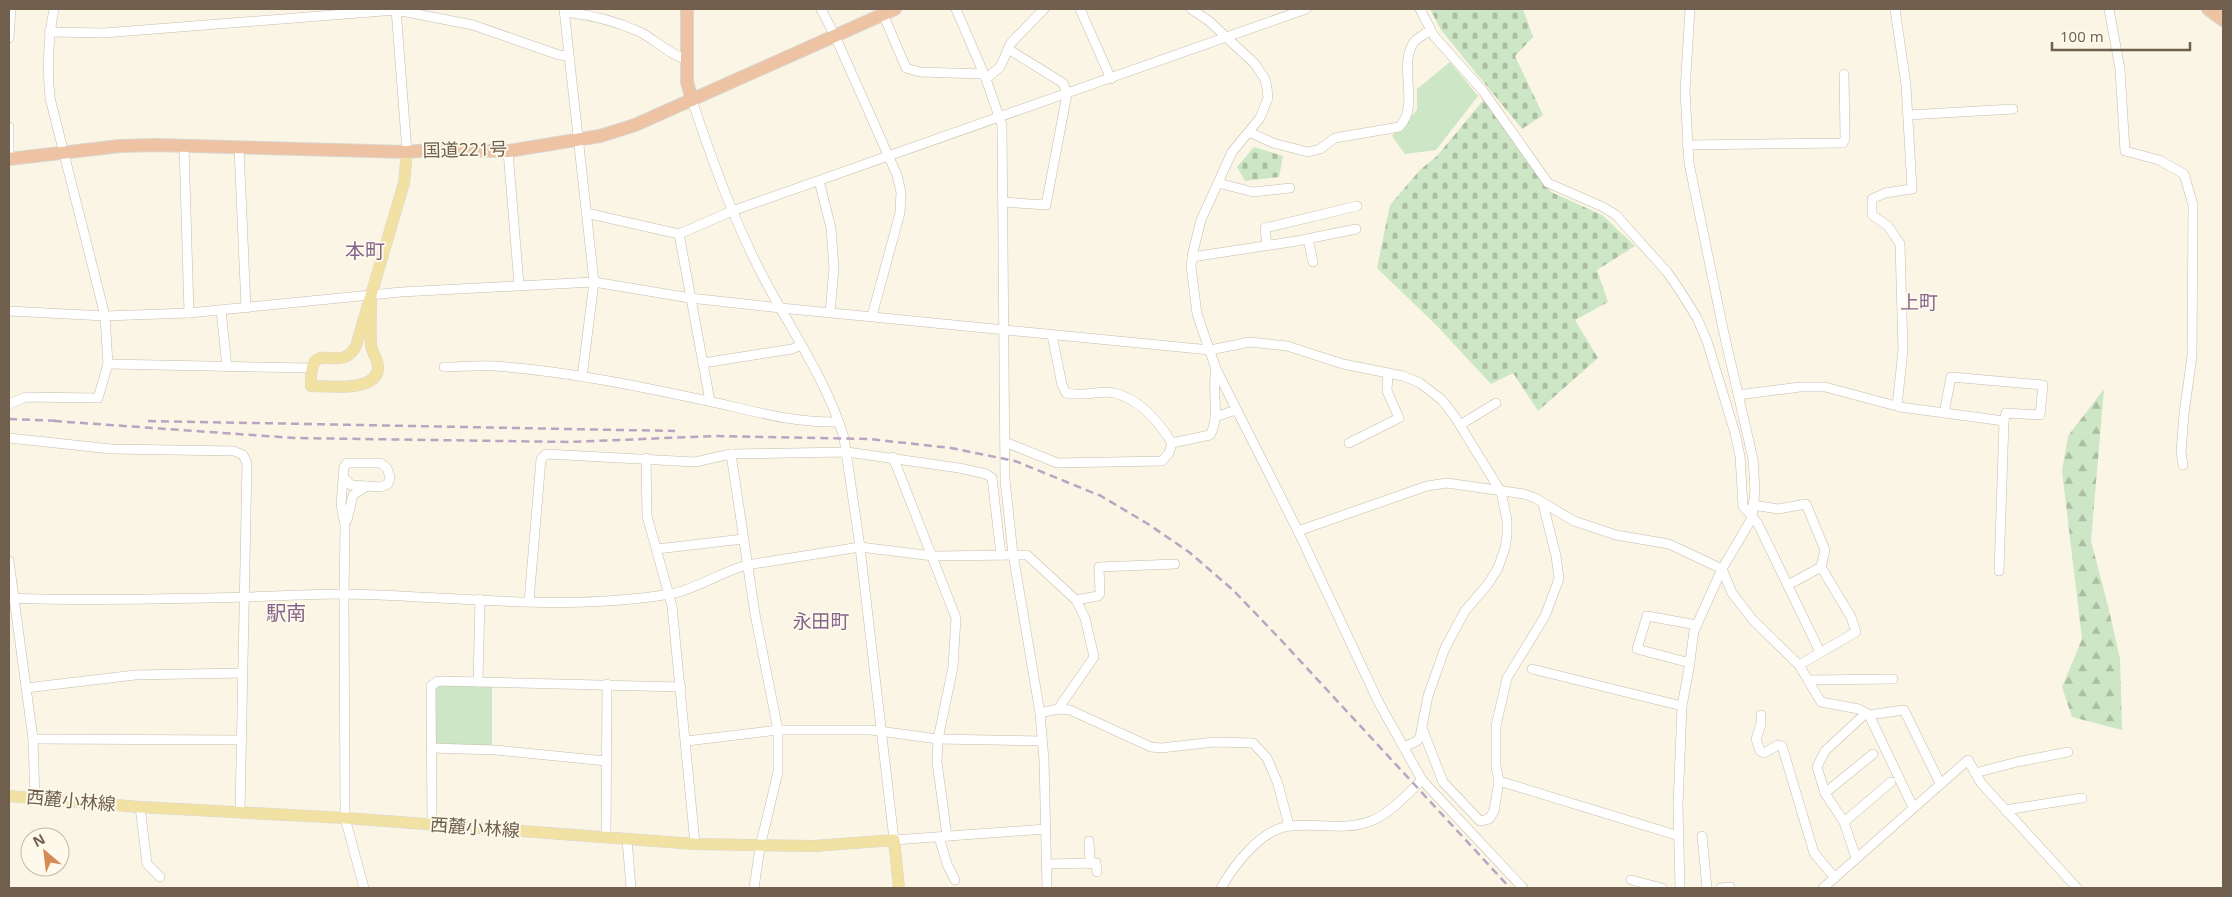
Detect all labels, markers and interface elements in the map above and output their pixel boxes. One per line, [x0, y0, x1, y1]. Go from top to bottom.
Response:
scale bar [2052, 20, 2190, 52]
text: 100 m [2060, 26, 2104, 46]
street label: 国道221号 [422, 136, 508, 162]
district label: 本町 [345, 237, 385, 264]
district label: 上町 [1900, 289, 1938, 315]
district label: 駅南 [266, 599, 306, 626]
district label: 永田町 [792, 608, 850, 634]
street label: 西麓小林線 [25, 784, 117, 816]
street label: 西麓小林線 [429, 812, 521, 842]
north arrow [20, 827, 70, 877]
text: N [29, 829, 48, 851]

